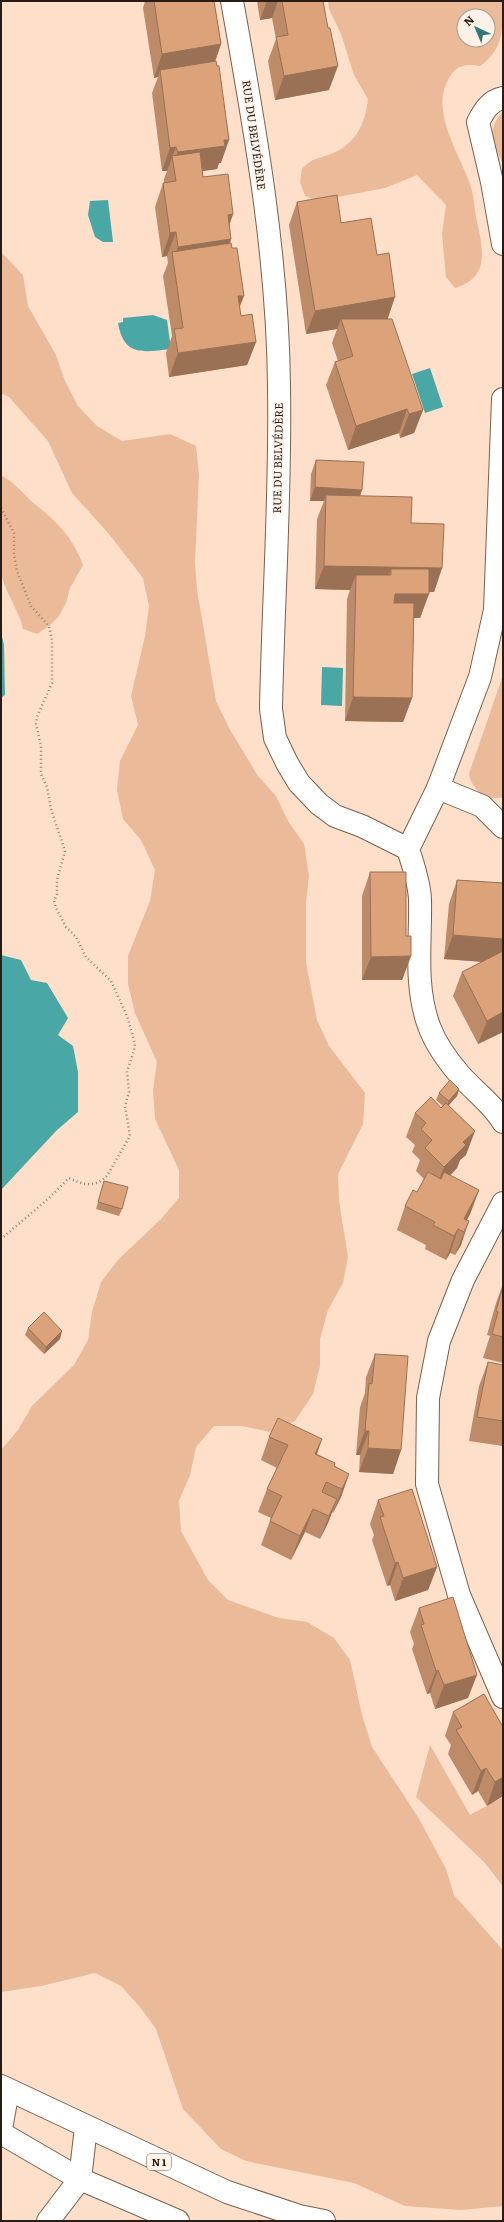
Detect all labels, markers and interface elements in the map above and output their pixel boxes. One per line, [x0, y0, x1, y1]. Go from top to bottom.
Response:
north arrow [456, 8, 496, 48]
text: N [459, 11, 477, 29]
street label: RUE DU BELVÉDÈRE [239, 79, 271, 191]
street label: RUE DU BELVÉDÈRE [268, 403, 286, 513]
road number: N 1 [147, 2154, 171, 2170]

